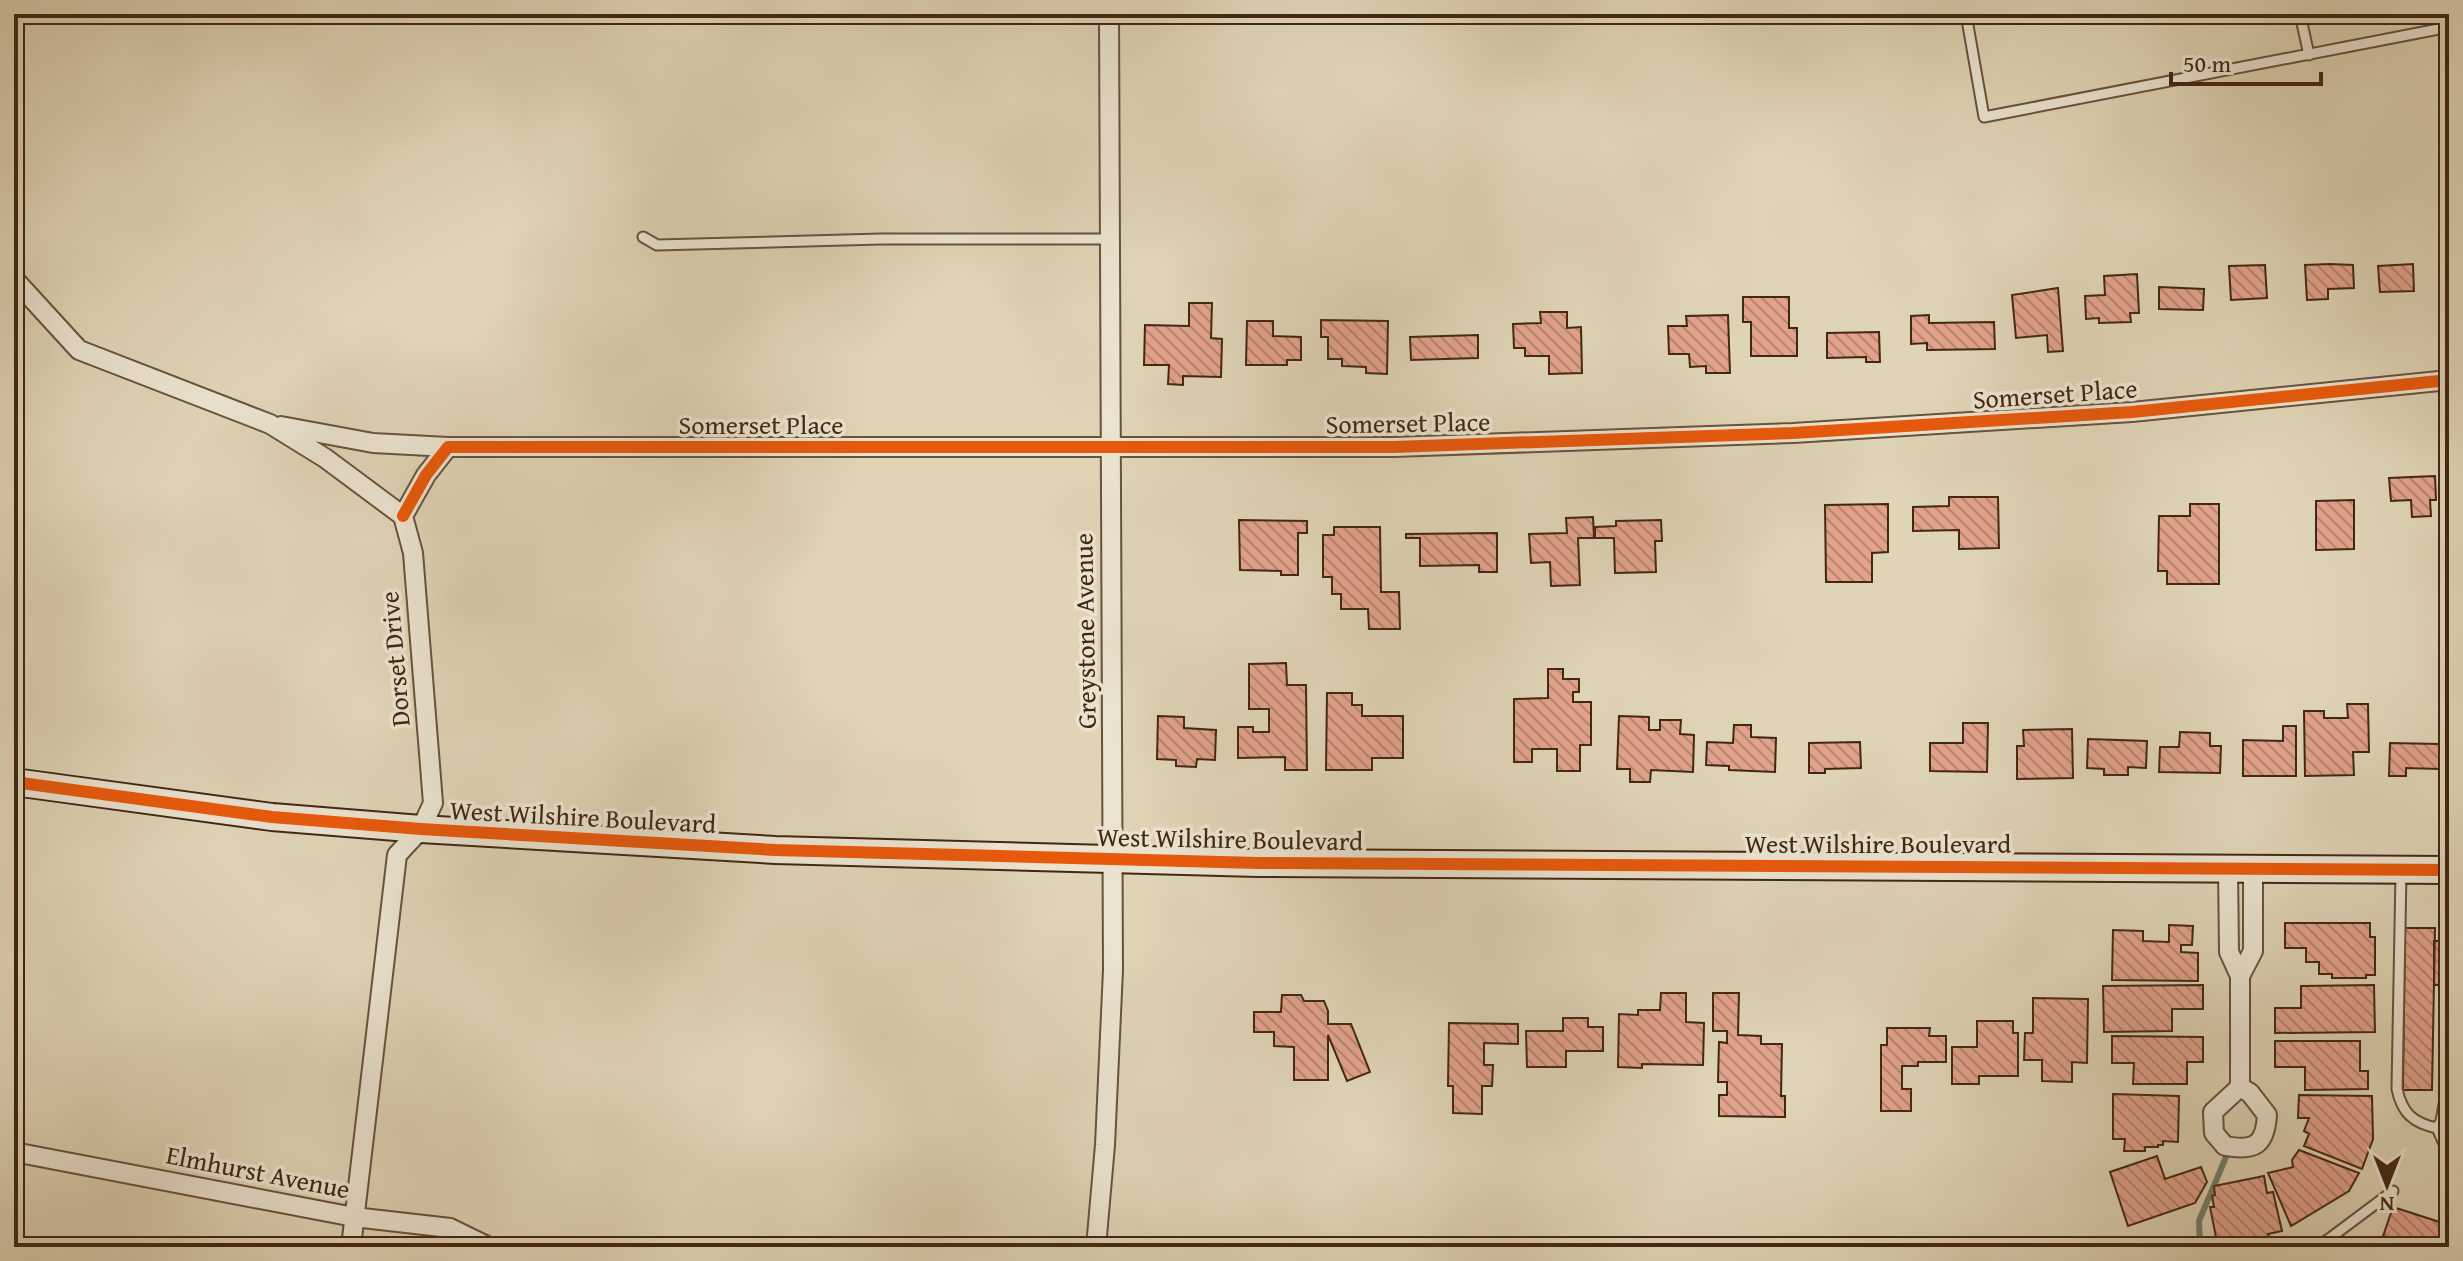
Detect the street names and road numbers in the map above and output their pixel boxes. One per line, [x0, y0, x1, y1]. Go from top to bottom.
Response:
street label: Somerset Place [1971, 368, 2139, 419]
street label: Somerset Place [1325, 402, 1491, 443]
street label: Somerset Place [679, 405, 843, 444]
street label: Greystone Avenue [1063, 533, 1106, 729]
street label: Dorset Drive [369, 590, 420, 728]
street label: West Wilshire Boulevard [449, 790, 717, 843]
street label: West Wilshire Boulevard [1097, 817, 1364, 860]
street label: West Wilshire Boulevard [1745, 824, 2011, 863]
street label: Elmhurst Avenue [163, 1135, 353, 1208]

